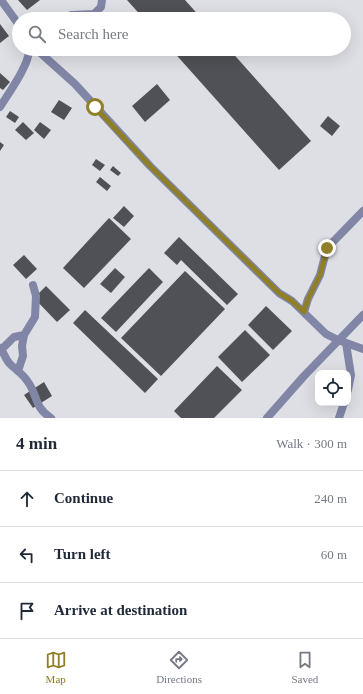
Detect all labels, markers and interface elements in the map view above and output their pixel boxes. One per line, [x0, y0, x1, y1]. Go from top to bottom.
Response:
search box [12, 12, 351, 56]
icon: search [26, 23, 48, 45]
text: Search here [58, 26, 128, 42]
route start [86, 98, 104, 116]
route end [318, 239, 336, 257]
map controls [315, 370, 351, 406]
button: locate [315, 370, 351, 406]
text: 4 min [16, 434, 57, 453]
text: Walk · 300 m [276, 436, 347, 451]
icon: ahead [16, 488, 38, 510]
text: Continue [54, 490, 113, 506]
text: 240 m [314, 491, 347, 506]
icon: left [16, 544, 38, 566]
text: Turn left [54, 546, 111, 562]
text: 60 m [321, 547, 347, 562]
icon: arrive [16, 600, 38, 622]
text: Arrive at destination [54, 602, 187, 618]
tab: Map [45, 649, 67, 685]
tab: Directions [156, 649, 202, 685]
tab: Saved [291, 649, 318, 685]

